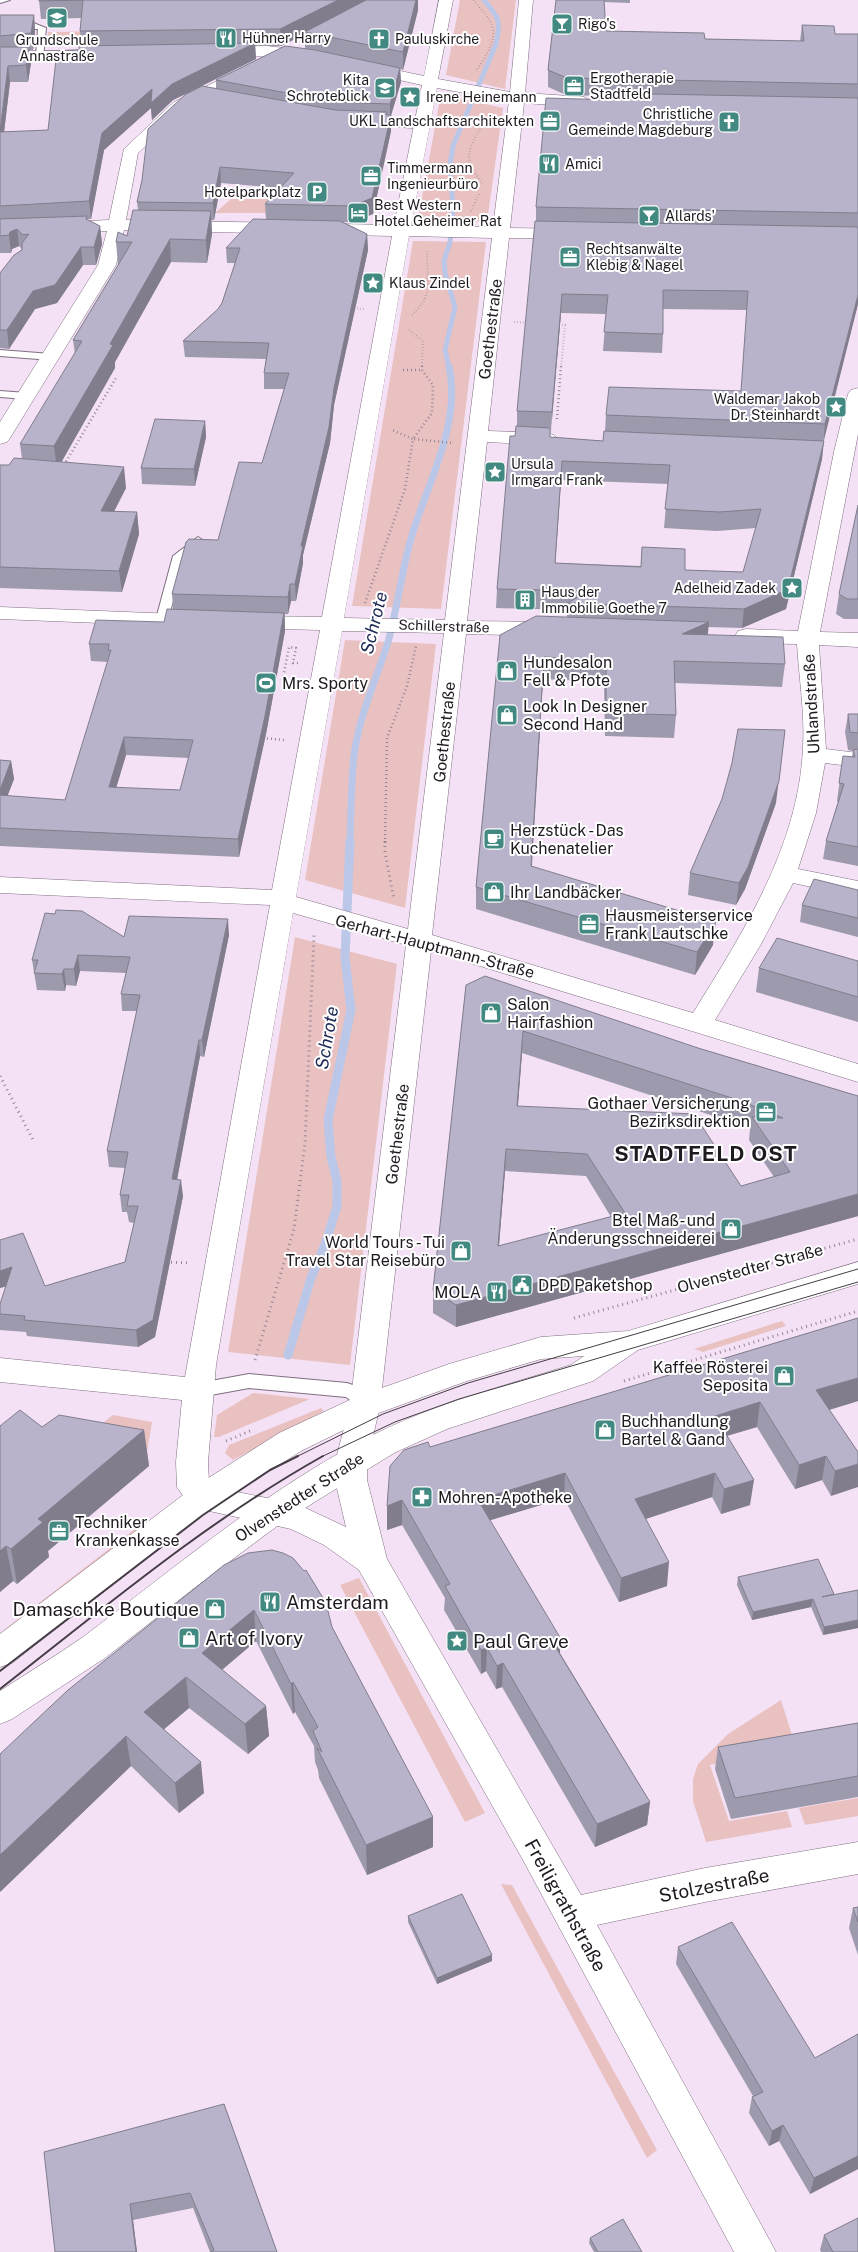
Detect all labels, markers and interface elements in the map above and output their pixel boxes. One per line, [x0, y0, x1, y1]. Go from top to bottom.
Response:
school or university icon: Grundschule Annastraße [45, 6, 69, 30]
bar icon: Rigo's [550, 12, 574, 36]
place label: Rigo's [578, 16, 616, 32]
restaurant icon: Hühner Harry [214, 26, 238, 50]
church icon: Pauluskirche [367, 27, 391, 51]
place label: Hühner Harry [242, 30, 331, 46]
place label: Pauluskirche [395, 31, 479, 47]
place label: Grundschule Annastraße [15, 32, 99, 64]
place label: Ergotherapie Stadtfeld [590, 70, 674, 102]
place label: Kita Schroteblick [287, 72, 369, 104]
office icon: Ergotherapie Stadtfeld [562, 74, 586, 98]
school or university icon: Kita Schroteblick [373, 76, 397, 100]
place icon: Irene Heinemann [398, 85, 422, 109]
place label: Irene Heinemann [426, 89, 537, 105]
place label: Christliche Gemeinde Magdeburg [568, 106, 713, 138]
office icon: UKL Landschaftsarchitekten [538, 109, 562, 133]
church icon: Christliche Gemeinde Magdeburg [717, 110, 741, 134]
place label: UKL Landschaftsarchitekten [349, 113, 534, 129]
restaurant icon: Amici [537, 152, 561, 176]
place label: Amici [565, 156, 602, 172]
place label: Timmermann Ingenieurbüro [387, 160, 479, 192]
office icon: Timmermann Ingenieurbüro [359, 164, 383, 188]
parking icon: Hotelparkplatz [305, 180, 329, 204]
place label: Hotelparkplatz [204, 184, 301, 200]
place label: Best Western Hotel Geheimer Rat [374, 197, 502, 229]
hotel icon: Best Western Hotel Geheimer Rat [346, 201, 370, 225]
bar icon: Allards' [637, 204, 661, 228]
place label: Allards' [665, 208, 715, 224]
place label: Rechtsanwälte Klebig & Nagel [586, 241, 684, 273]
office icon: Rechtsanwälte Klebig & Nagel [558, 245, 582, 269]
place icon: Klaus Zindel [361, 271, 385, 295]
place label: Klaus Zindel [389, 275, 470, 291]
street label: Goethestraße [475, 278, 506, 381]
place label: Waldemar Jakob Dr. Steinhardt [714, 391, 820, 423]
place icon: Waldemar Jakob Dr. Steinhardt [824, 395, 848, 419]
place label: Ursula Irmgard Frank [511, 456, 603, 488]
place icon: Ursula Irmgard Frank [483, 460, 507, 484]
place icon: Adelheid Zadek [780, 576, 804, 600]
place label: Adelheid Zadek [674, 580, 776, 596]
place label: Haus der Immobilie Goethe 7 [541, 584, 667, 616]
building icon: Haus der Immobilie Goethe 7 [513, 588, 537, 612]
water label: Schrote [356, 589, 391, 656]
street label: Schillerstraße [398, 616, 490, 636]
place label: Hundesalon Fell & Pfote [523, 653, 612, 690]
street label: Uhlandstraße [799, 653, 824, 755]
shop icon: Hundesalon Fell & Pfote [495, 659, 519, 683]
sports icon: Mrs. Sporty [254, 671, 278, 695]
place label: Mrs. Sporty [282, 674, 368, 693]
street label: Goethestraße [430, 681, 459, 783]
place label: Look In Designer Second Hand [523, 697, 647, 734]
shop icon: Look In Designer Second Hand [495, 703, 519, 727]
place label: Herzstück - Das Kuchenatelier [510, 821, 624, 858]
cafe icon: Herzstück - Das Kuchenatelier [482, 827, 506, 851]
shop icon: Ihr Landbäcker [482, 880, 506, 904]
place label: Ihr Landbäcker [510, 883, 621, 902]
place label: Hausmeisterservice Frank Lautschke [605, 906, 753, 943]
street label: Gerhart-Hauptmann-Straße [333, 911, 537, 982]
office icon: Hausmeisterservice Frank Lautschke [577, 912, 601, 936]
place label: Salon Hairfashion [507, 995, 593, 1032]
shop icon: Salon Hairfashion [479, 1001, 503, 1025]
water label: Schrote [311, 1005, 342, 1071]
street label: Goethestraße [382, 1083, 413, 1186]
place label: Gothaer Versicherung Bezirksdirektion [587, 1094, 750, 1131]
office icon: Gothaer Versicherung Bezirksdirektion [754, 1100, 778, 1124]
district label: STADTFELD OST [614, 1141, 798, 1166]
place label: Btel Maß- und Änderungsschneiderei [547, 1211, 715, 1248]
shop icon: Btel Maß- und Änderungsschneiderei [719, 1217, 743, 1241]
place label: World Tours - Tui Travel Star Reisebüro [285, 1233, 445, 1270]
shop icon: World Tours - Tui Travel Star Reisebüro [449, 1239, 473, 1263]
street label: Olvenstedter Straße [675, 1240, 825, 1297]
public building icon: DPD Paketshop [510, 1273, 534, 1297]
place label: DPD Paketshop [538, 1276, 653, 1295]
restaurant icon: MOLA [485, 1280, 509, 1304]
place label: MOLA [434, 1283, 481, 1302]
place label: Kaffee Rösterei Seposita [653, 1358, 768, 1395]
shop icon: Kaffee Rösterei Seposita [772, 1364, 796, 1388]
place label: Buchhandlung Bartel & Gand [621, 1412, 729, 1449]
shop icon: Buchhandlung Bartel & Gand [593, 1418, 617, 1442]
street label: Olvenstedter Straße [231, 1449, 367, 1546]
pharmacy icon: Mohren-Apotheke [410, 1485, 434, 1509]
place label: Mohren-Apotheke [438, 1488, 572, 1507]
place label: Techniker Krankenkasse [75, 1513, 180, 1550]
office icon: Techniker Krankenkasse [47, 1519, 71, 1543]
restaurant icon: Amsterdam [258, 1590, 282, 1614]
place label: Amsterdam [286, 1591, 389, 1613]
shop icon: Damaschke Boutique [203, 1597, 227, 1621]
place label: Damaschke Boutique [13, 1598, 199, 1620]
shop icon: Art of Ivory [177, 1626, 201, 1650]
place label: Art of Ivory [205, 1627, 303, 1649]
place icon: Paul Greve [445, 1629, 469, 1653]
place label: Paul Greve [473, 1630, 569, 1652]
street label: Freiligrathstraße [520, 1835, 612, 1975]
street label: Stolzestraße [657, 1863, 771, 1907]

